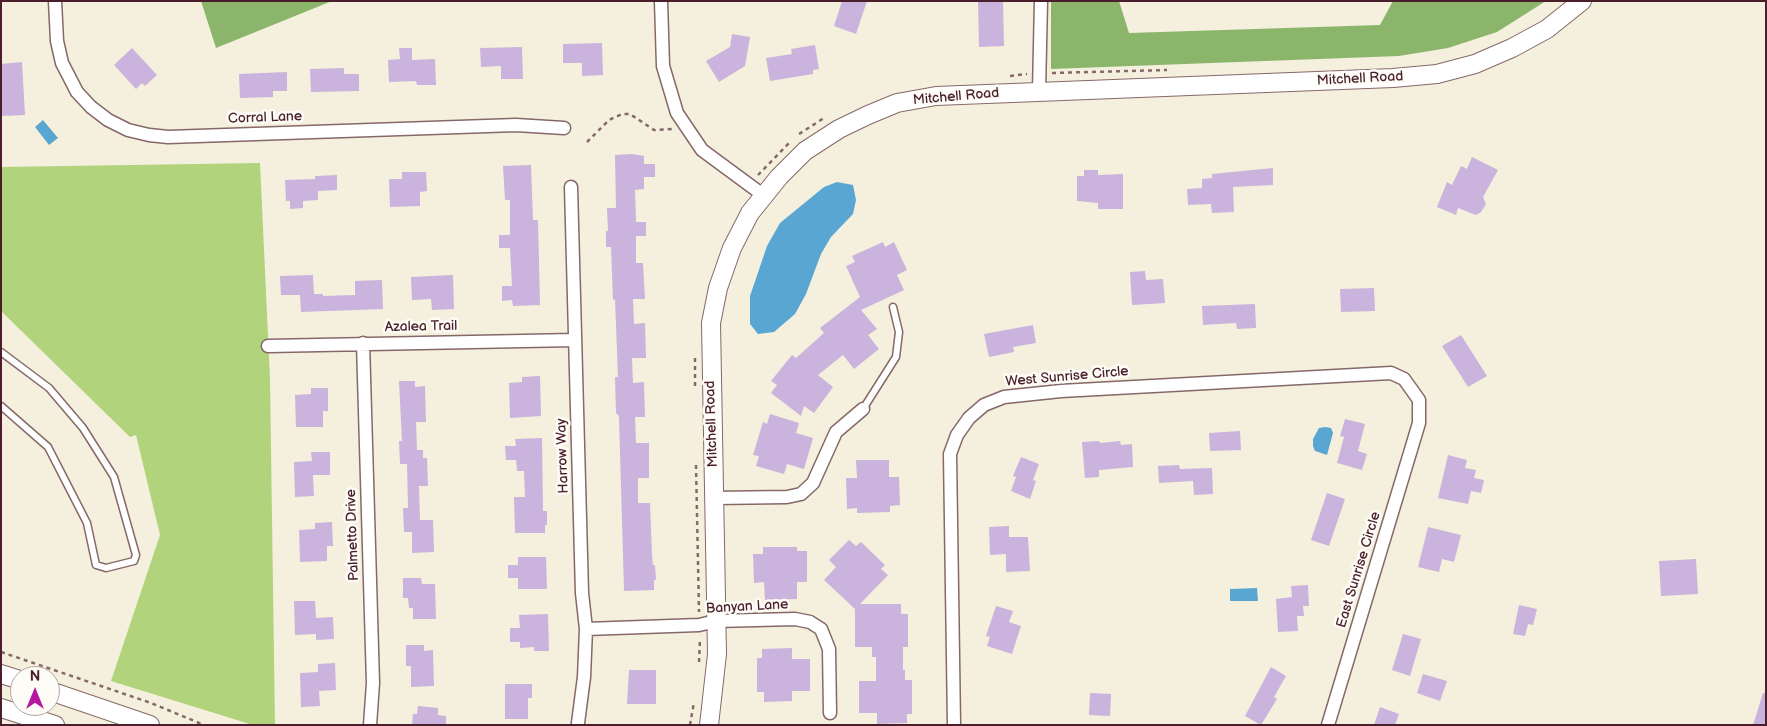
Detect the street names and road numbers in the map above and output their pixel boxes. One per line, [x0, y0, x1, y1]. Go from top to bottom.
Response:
street label: Mitchell Road [1316, 68, 1404, 90]
street label: Mitchell Road [912, 85, 1000, 109]
street label: Corral Lane [228, 108, 302, 128]
street label: Azalea Trail [384, 318, 458, 336]
street label: West Sunrise Circle [1005, 363, 1129, 391]
street label: Mitchell Road [702, 380, 722, 468]
street label: Harrow Way [553, 418, 573, 494]
street label: Palmetto Drive [343, 489, 363, 581]
street label: East Sunrise Circle [1333, 510, 1385, 630]
street label: Banyan Lane [705, 596, 789, 618]

